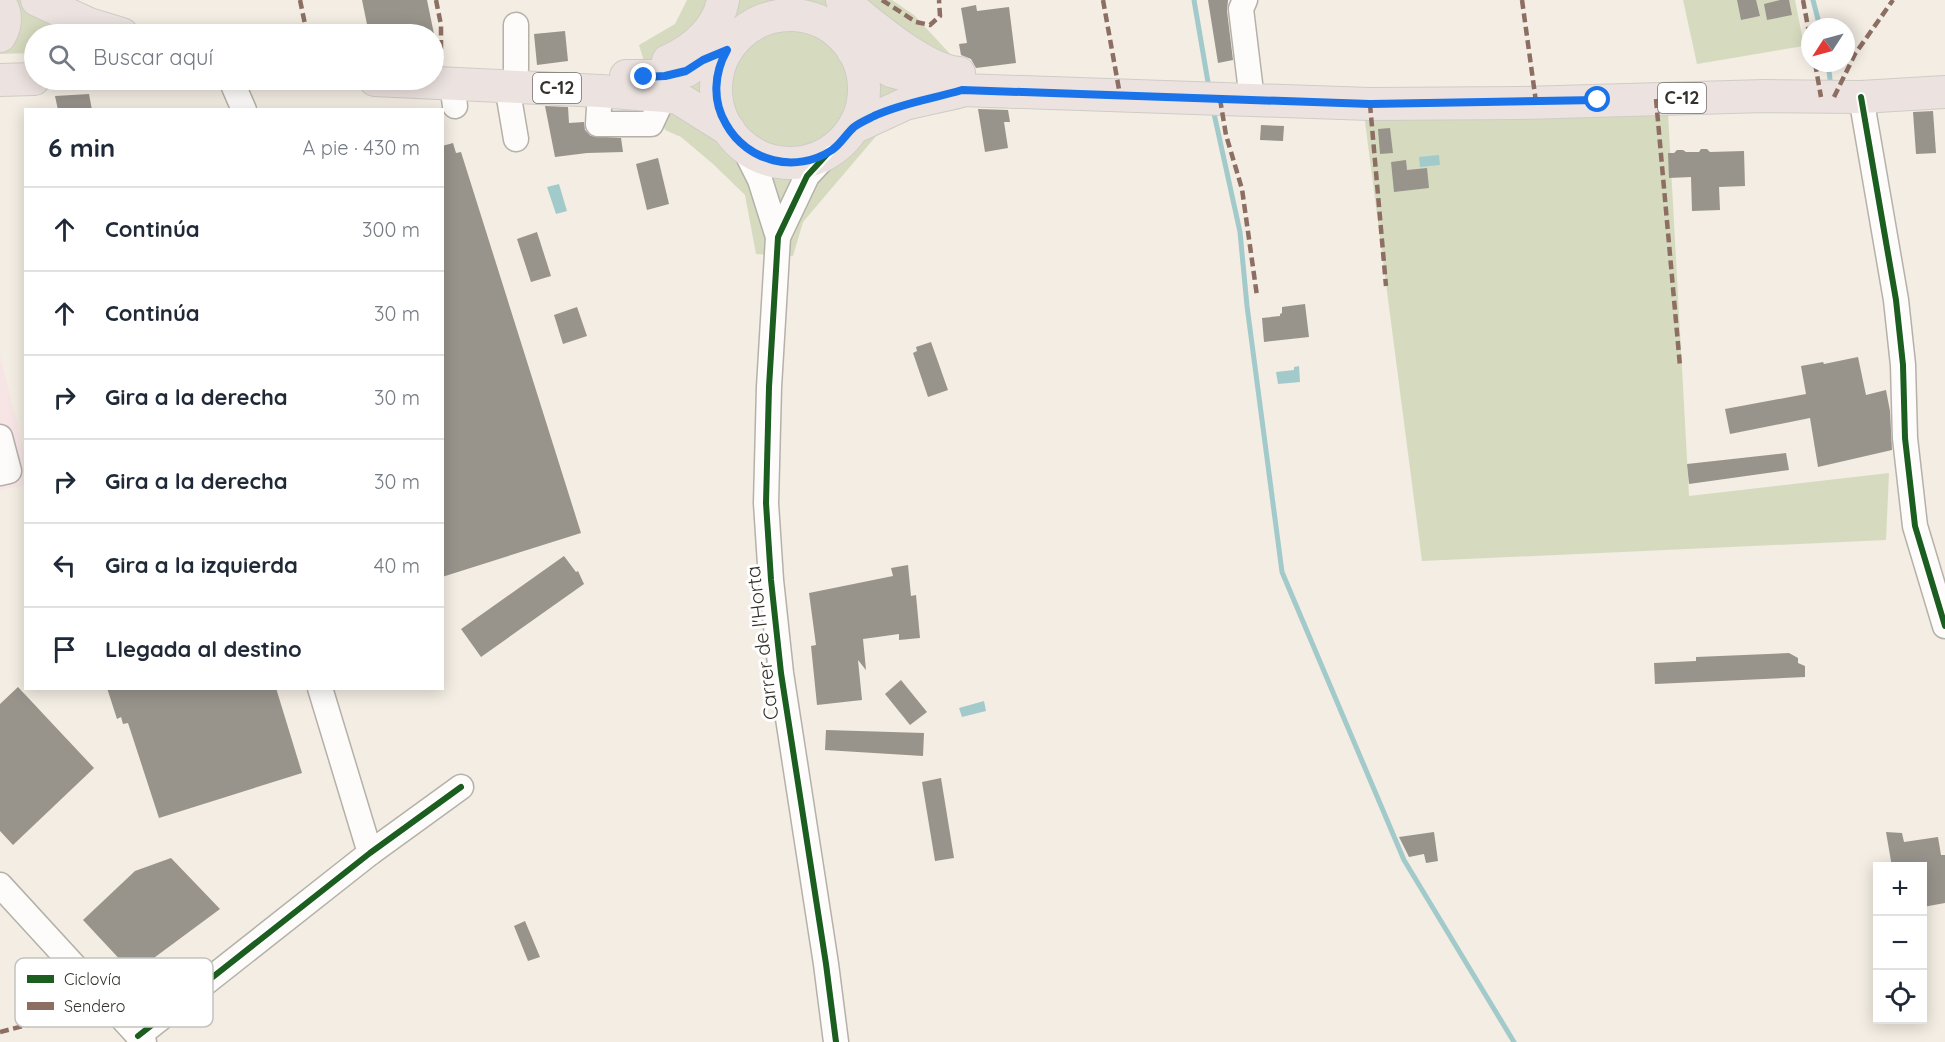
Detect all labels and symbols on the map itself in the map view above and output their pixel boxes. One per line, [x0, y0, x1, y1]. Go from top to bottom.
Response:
north arrow [1801, 18, 1855, 72]
route end [630, 63, 656, 89]
road number: C-12 [533, 73, 581, 103]
road number: C-12 [1658, 83, 1706, 113]
route start [1584, 86, 1610, 112]
street label: Carrer de l'Horta [740, 565, 783, 722]
legend [15, 958, 213, 1027]
text: Ciclovía [64, 969, 121, 989]
text: Sendero [64, 996, 126, 1016]

